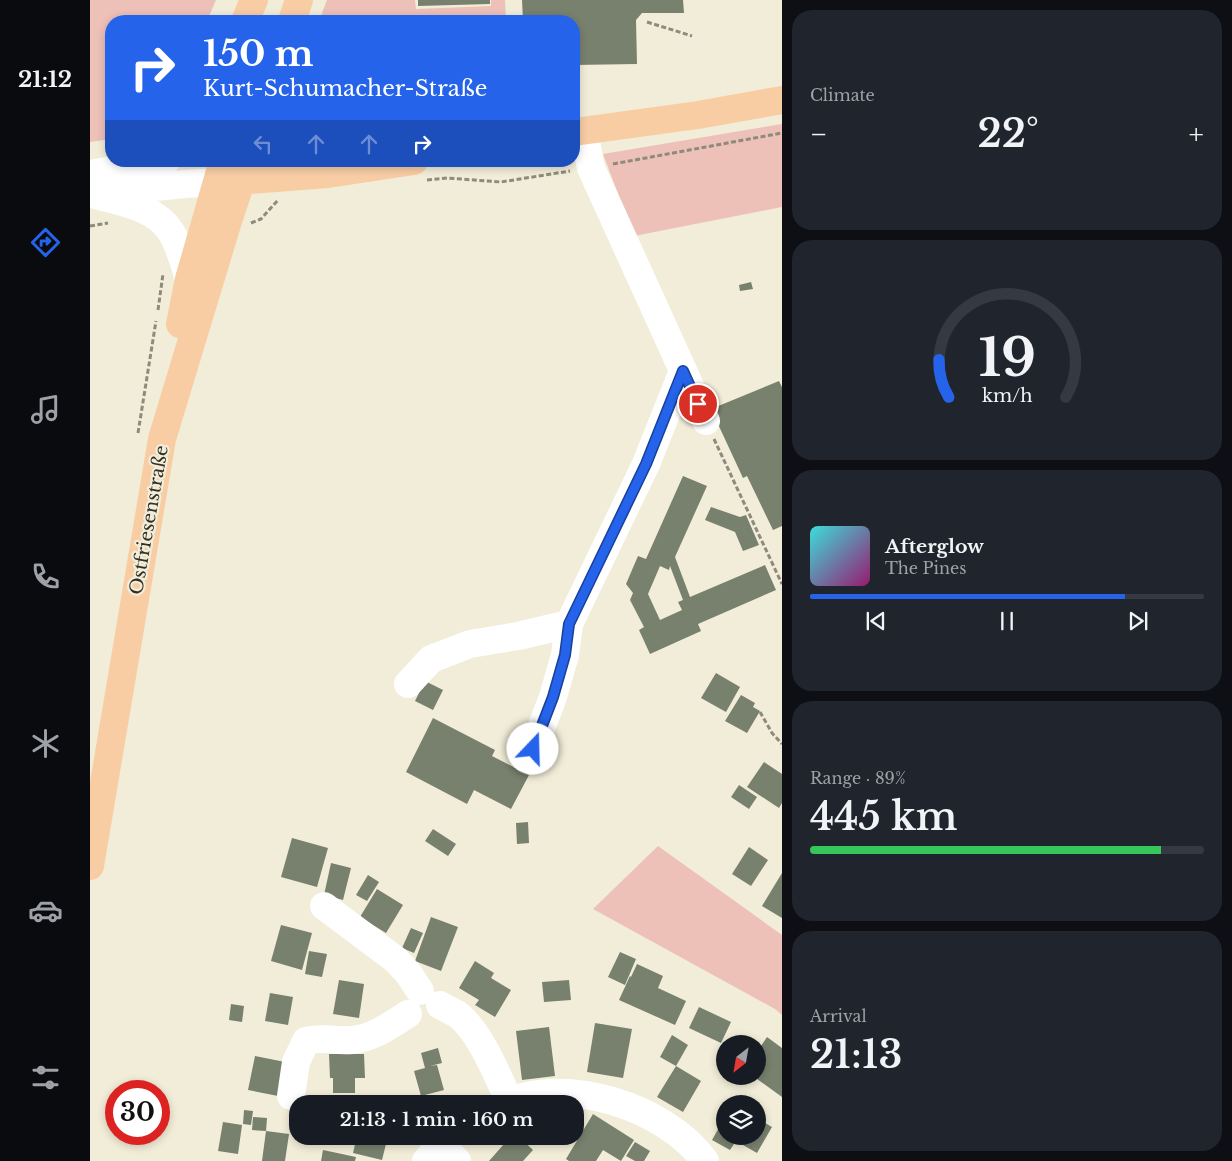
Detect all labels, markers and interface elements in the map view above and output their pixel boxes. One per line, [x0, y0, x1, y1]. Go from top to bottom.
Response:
text: 150 m [203, 32, 314, 75]
icon: right [120, 35, 185, 100]
text: 21:12 [18, 66, 72, 93]
text: Kurt-Schumacher-Straße [203, 75, 487, 102]
text: Climate [810, 85, 875, 105]
text: 22° [977, 110, 1039, 157]
text: − [810, 117, 828, 152]
text: + [1189, 117, 1204, 152]
icon: left [249, 130, 277, 158]
icon: ahead [302, 130, 330, 158]
icon: ahead [355, 130, 383, 158]
icon: right [408, 130, 436, 158]
icon: directions [28, 225, 63, 260]
text: 19 [978, 326, 1036, 390]
pin [677, 383, 719, 425]
text: km/h [982, 385, 1032, 407]
icon: arrive [684, 390, 712, 418]
icon: music [28, 392, 63, 427]
street label: Ostfriesenstraße [125, 444, 173, 596]
text: Afterglow [885, 535, 984, 558]
text: The Pines [885, 558, 967, 578]
icon: phone [28, 559, 63, 594]
icon: previous [862, 607, 890, 635]
icon: pause [993, 607, 1021, 635]
icon: next [1124, 607, 1152, 635]
position arrow [506, 722, 558, 774]
icon: climate [28, 726, 63, 761]
text: Range · 89% [810, 768, 906, 788]
text: 445 km [810, 793, 958, 840]
icon: car [28, 893, 63, 928]
text: Arrival [810, 1006, 867, 1026]
text: 21:13 [810, 1031, 902, 1078]
north arrow [716, 1035, 766, 1085]
map controls [716, 1035, 766, 1145]
icon: filters [28, 1060, 63, 1095]
speed limit sign: 30 [105, 1080, 170, 1145]
button: layers [716, 1095, 766, 1145]
text: 21:13 · 1 min · 160 m [340, 1108, 533, 1131]

